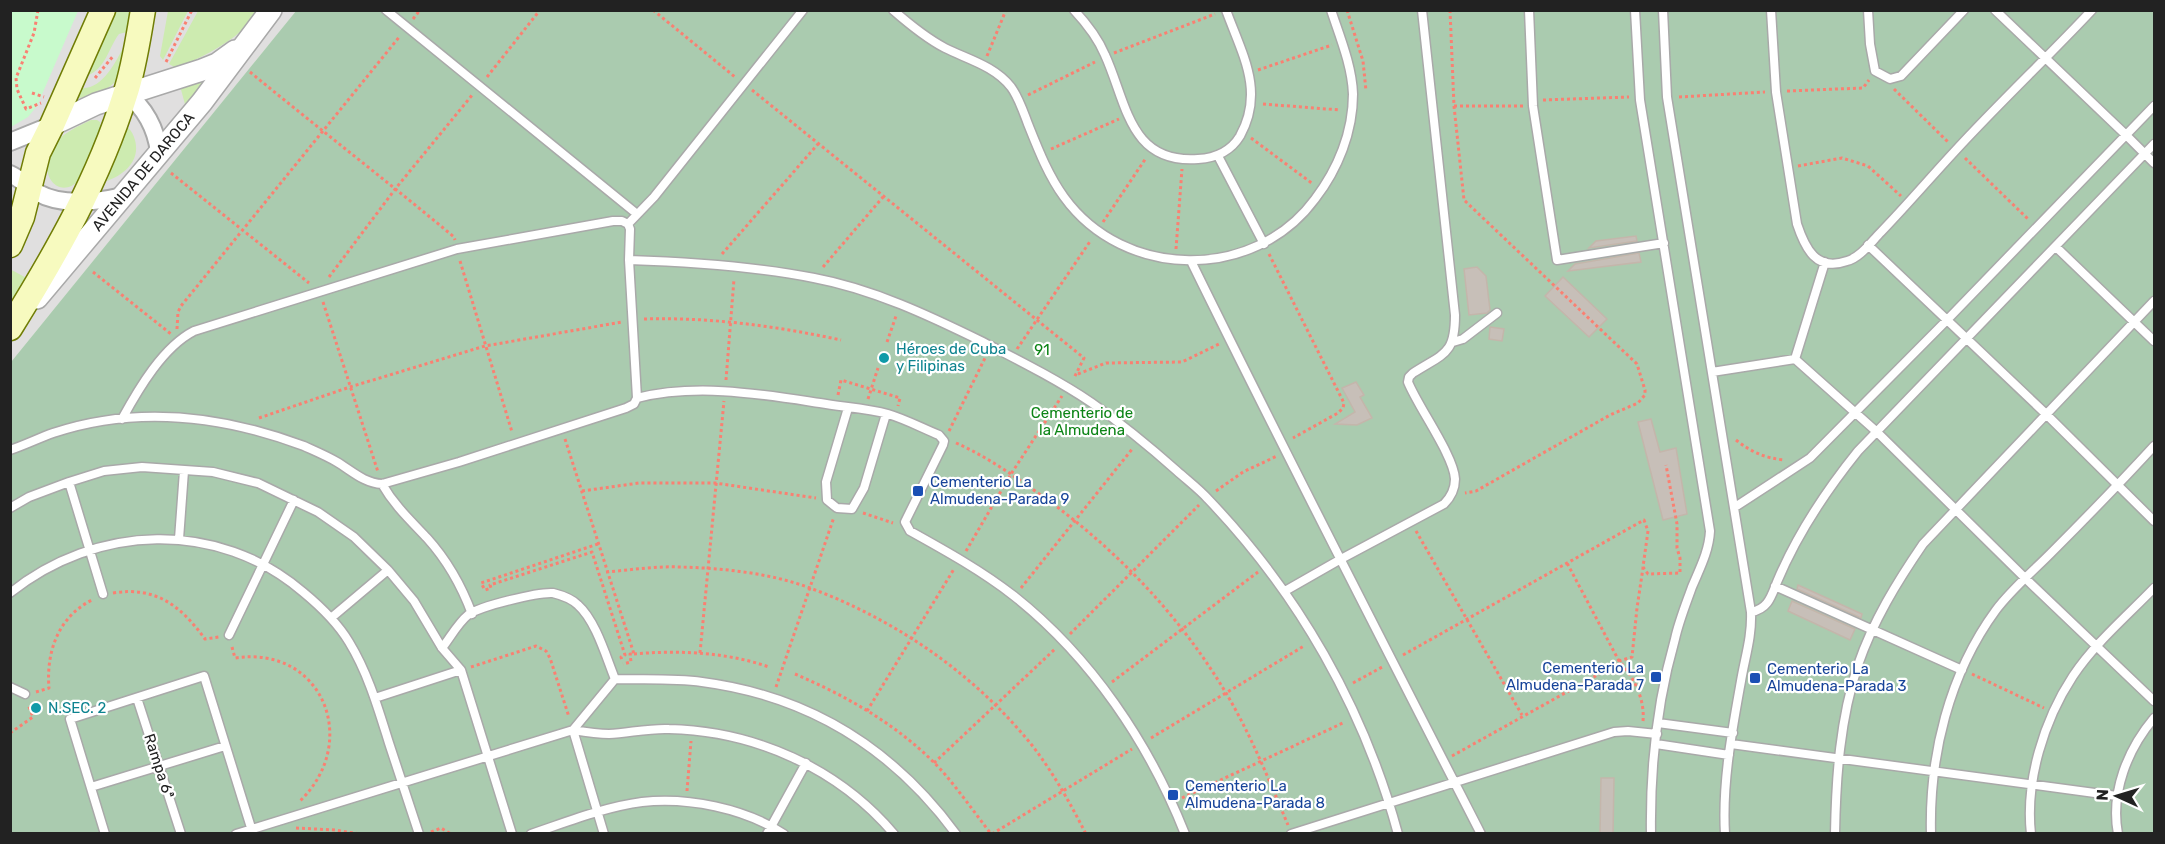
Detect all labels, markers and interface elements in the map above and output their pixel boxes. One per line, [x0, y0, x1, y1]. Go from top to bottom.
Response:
street label: AVENIDA DE DAROCA [88, 109, 198, 235]
place label: Héroes de Cuba y Filipinas [896, 340, 1006, 375]
park label: 91 [1034, 341, 1050, 359]
marker: Héroes de Cuba y Filipinas [877, 351, 891, 365]
park label: Cementerio de la Almudena [1031, 404, 1133, 439]
place label: Cementerio La Almudena-Parada 9 [930, 473, 1069, 508]
marker: Cementerio La Almudena-Parada 9 [911, 484, 925, 498]
place label: Cementerio La Almudena-Parada 7 [1506, 659, 1644, 694]
place label: Cementerio La Almudena-Parada 3 [1767, 660, 1906, 695]
marker: Cementerio La Almudena-Parada 7 [1649, 670, 1663, 684]
marker: Cementerio La Almudena-Parada 3 [1748, 671, 1762, 685]
place label: N.SEC. 2 [48, 699, 107, 717]
marker: N.SEC. 2 [29, 701, 43, 715]
street label: Rampa 6ª [140, 731, 178, 801]
north arrow [2087, 766, 2147, 826]
place label: Cementerio La Almudena-Parada 8 [1185, 777, 1325, 812]
marker: Cementerio La Almudena-Parada 8 [1166, 788, 1180, 802]
text: N [2093, 789, 2112, 801]

